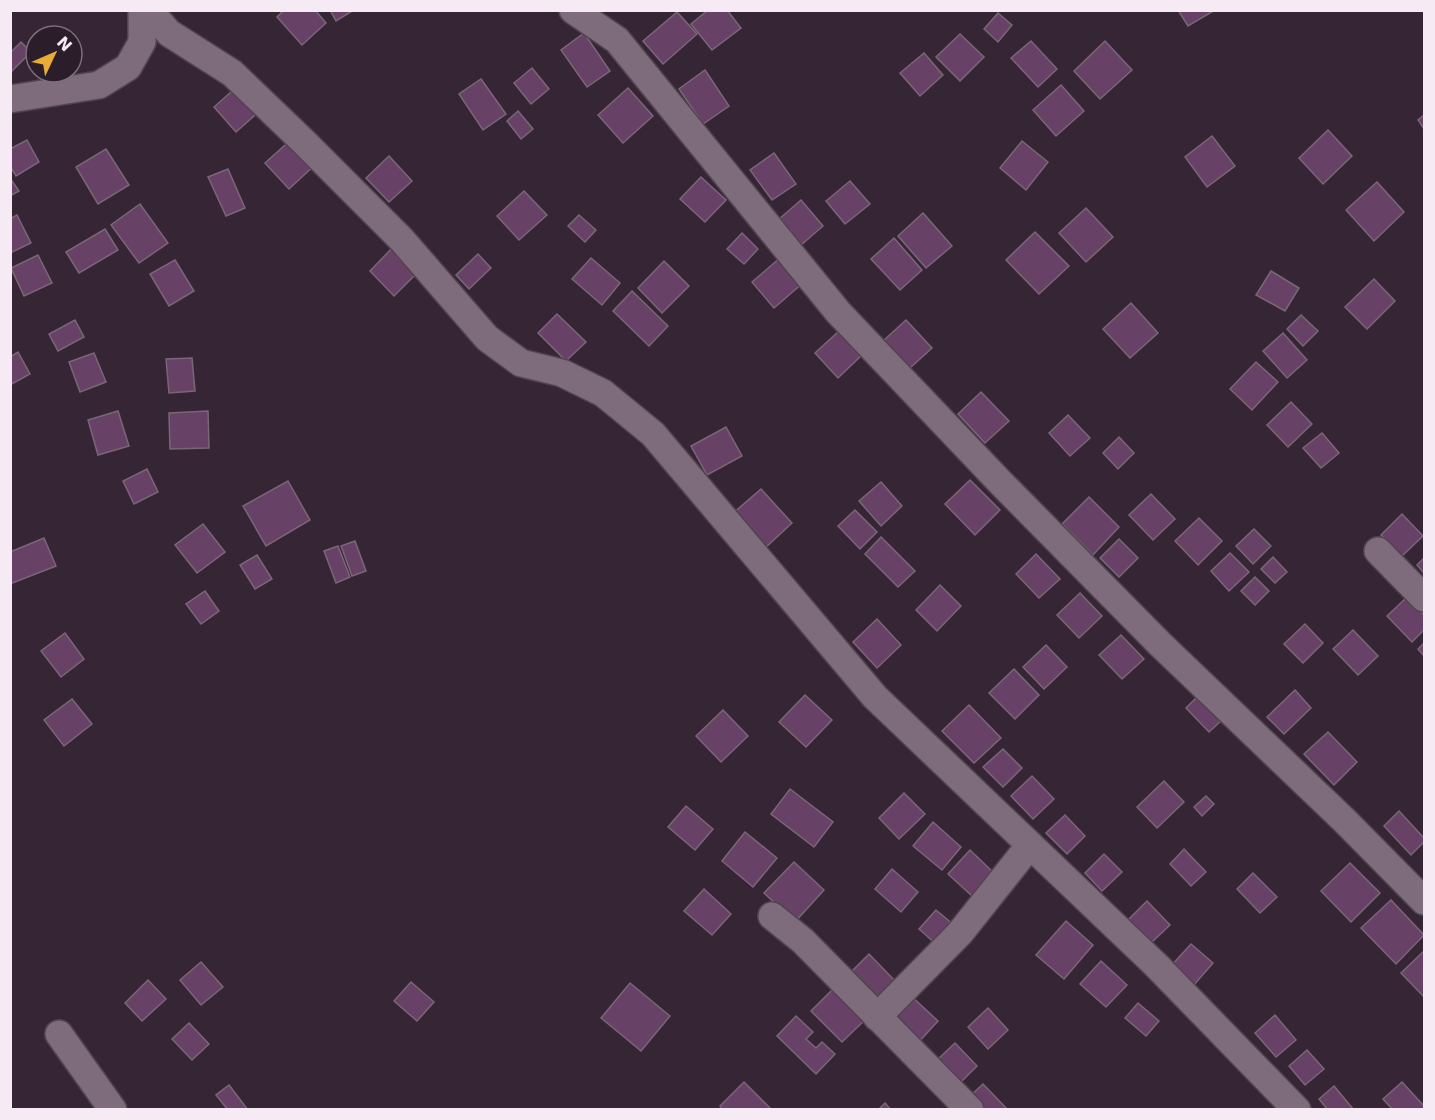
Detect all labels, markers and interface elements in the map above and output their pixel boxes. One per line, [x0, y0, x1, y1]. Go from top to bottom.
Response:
north arrow [24, 24, 84, 84]
text: N [53, 33, 76, 55]

